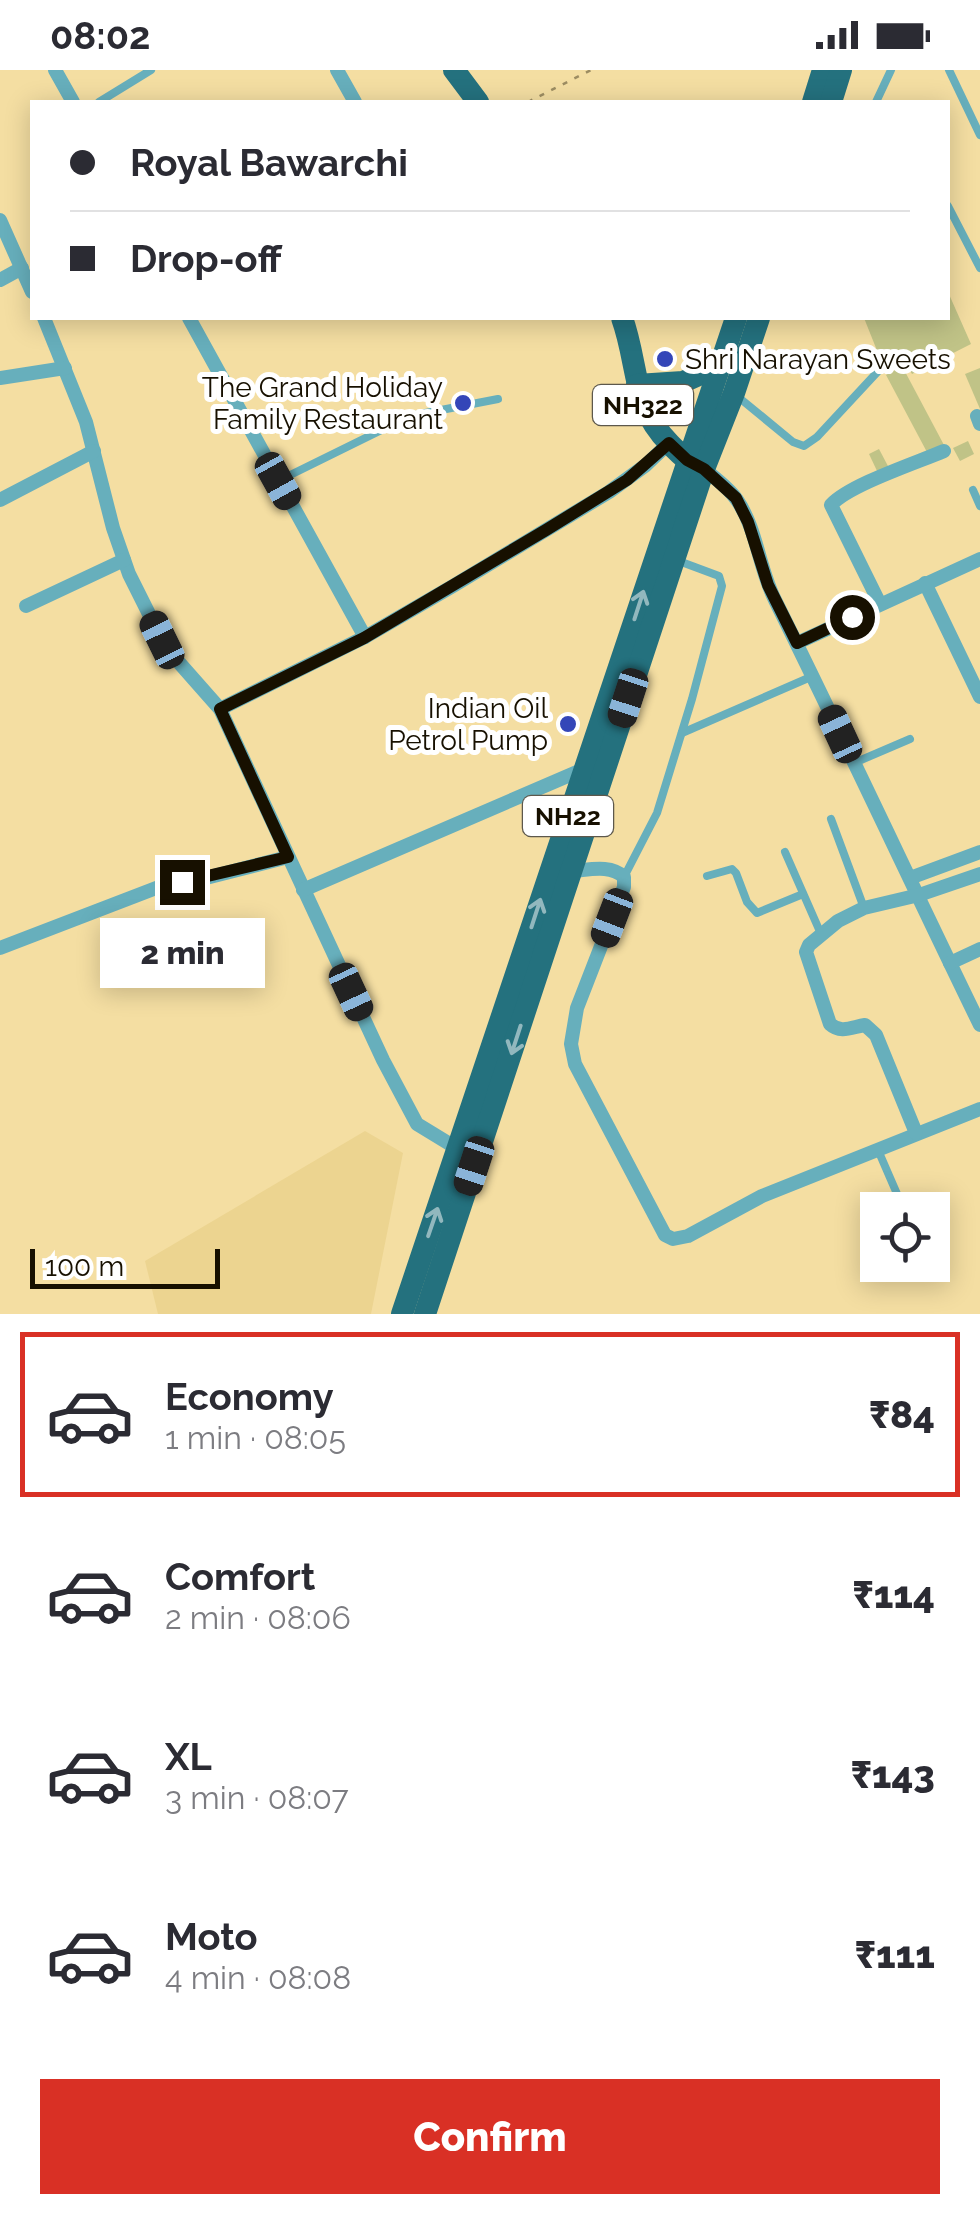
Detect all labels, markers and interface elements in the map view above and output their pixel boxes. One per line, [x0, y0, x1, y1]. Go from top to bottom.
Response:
text: 08:02 [50, 13, 150, 58]
text: Royal Bawarchi [130, 140, 408, 185]
text: Drop-off [130, 236, 282, 281]
place label: Shri Narayan Sweets [685, 343, 951, 376]
marker: Shri Narayan Sweets [654, 348, 676, 370]
place label: The Grand Holiday Family Restaurant [202, 371, 444, 436]
road number: NH322 [593, 385, 693, 425]
marker: The Grand Holiday Family Restaurant [452, 392, 474, 414]
car [250, 447, 306, 515]
one-way arrow [631, 590, 649, 621]
route start [830, 595, 875, 640]
car [135, 606, 189, 674]
car [604, 665, 652, 731]
place label: Indian Oil Petrol Pump [388, 692, 548, 757]
car [814, 700, 866, 768]
marker: Indian Oil Petrol Pump [557, 713, 579, 735]
road number: NH22 [523, 796, 613, 836]
route end [160, 860, 205, 905]
car [587, 885, 637, 951]
one-way arrow [528, 899, 546, 930]
callout: 2 min [100, 917, 264, 987]
text: 2 min [140, 934, 225, 971]
car [325, 958, 377, 1026]
one-way arrow [505, 1024, 523, 1055]
car [450, 1133, 498, 1199]
map controls [860, 1192, 950, 1282]
button: locate [860, 1192, 950, 1282]
one-way arrow [425, 1207, 443, 1238]
scale bar [30, 1244, 220, 1288]
text: 100 m [45, 1250, 124, 1283]
icon: car [45, 1370, 135, 1460]
text: Economy [165, 1374, 334, 1419]
text: ₹84 [869, 1392, 935, 1437]
text: 1 min · 08:05 [165, 1419, 346, 1456]
icon: car [45, 1550, 135, 1640]
text: Comfort [165, 1554, 315, 1599]
text: ₹114 [853, 1572, 935, 1617]
text: 2 min · 08:06 [165, 1599, 351, 1636]
icon: car [45, 1730, 135, 1820]
text: XL [165, 1734, 212, 1779]
text: ₹143 [851, 1752, 935, 1797]
text: 3 min · 08:07 [165, 1779, 349, 1816]
icon: car [45, 1910, 135, 2000]
text: Moto [165, 1914, 258, 1959]
text: ₹111 [855, 1932, 935, 1977]
text: 4 min · 08:08 [165, 1959, 351, 1996]
button: Confirm [40, 2079, 940, 2194]

